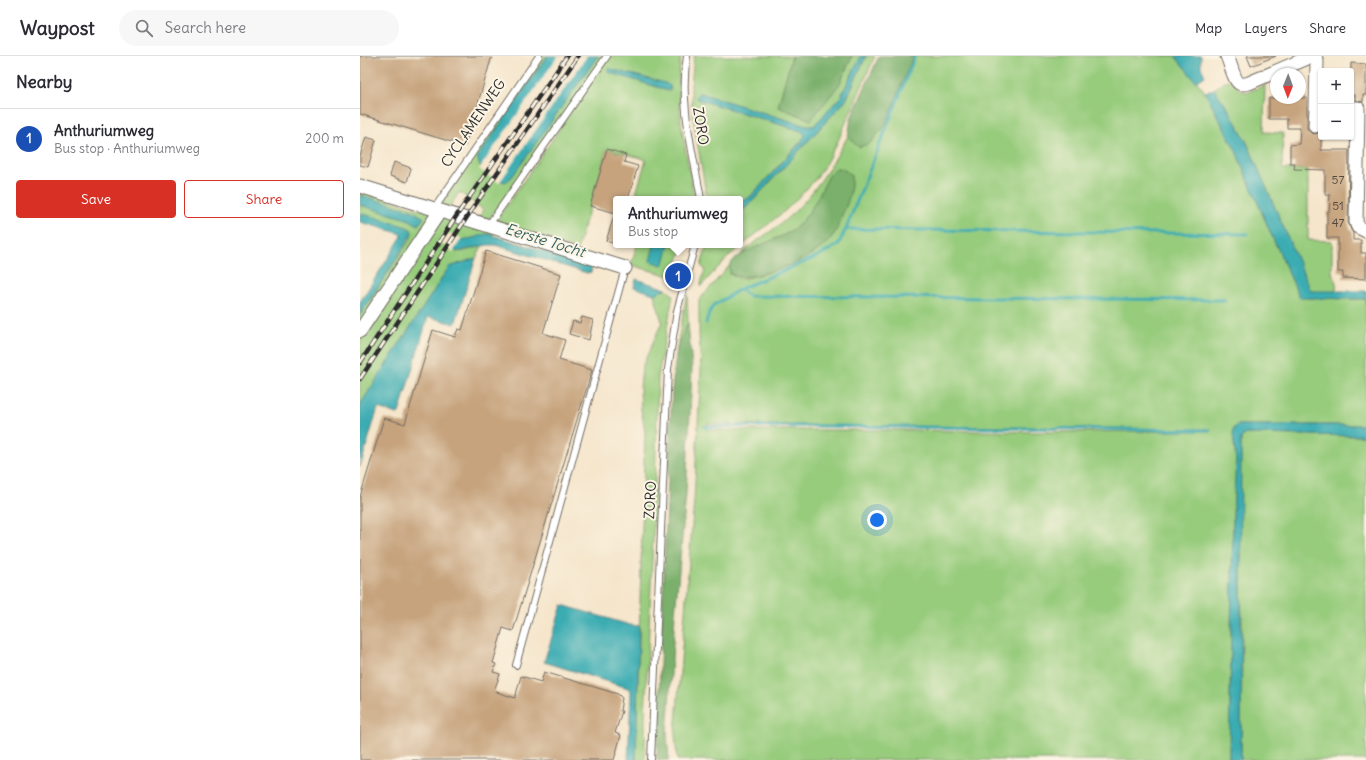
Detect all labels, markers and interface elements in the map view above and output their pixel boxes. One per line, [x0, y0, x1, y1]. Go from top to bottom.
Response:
search box [119, 10, 399, 46]
text: Waypost [20, 16, 95, 40]
icon: search [133, 17, 155, 39]
text: Search here [165, 18, 246, 37]
text: Map [1195, 19, 1222, 37]
text: Layers [1244, 19, 1287, 37]
text: Share [1309, 19, 1346, 37]
north arrow [1270, 68, 1306, 104]
map controls [1318, 68, 1354, 140]
button: + [1318, 68, 1354, 104]
text: Nearby [16, 71, 72, 93]
street label: CYCLAMENWEG [437, 75, 509, 171]
button: − [1318, 104, 1354, 140]
street label: ZORO [689, 106, 713, 146]
text: Anthuriumweg [54, 121, 154, 140]
text: 1 [26, 130, 32, 147]
text: 200 m [305, 130, 344, 147]
text: Bus stop · Anthuriumweg [54, 140, 200, 157]
house number: 57 [1332, 172, 1345, 187]
button: Save [16, 180, 176, 218]
button: Share [184, 180, 344, 218]
popup [613, 196, 743, 248]
house number: 51 [1332, 198, 1344, 213]
text: Anthuriumweg [628, 204, 728, 223]
house number: 47 [1332, 215, 1344, 230]
water label: Eerste Tocht [503, 219, 589, 262]
text: Bus stop [628, 223, 678, 240]
pin: 1 [665, 261, 691, 291]
street label: ZORO [640, 480, 660, 520]
your location [867, 510, 887, 530]

